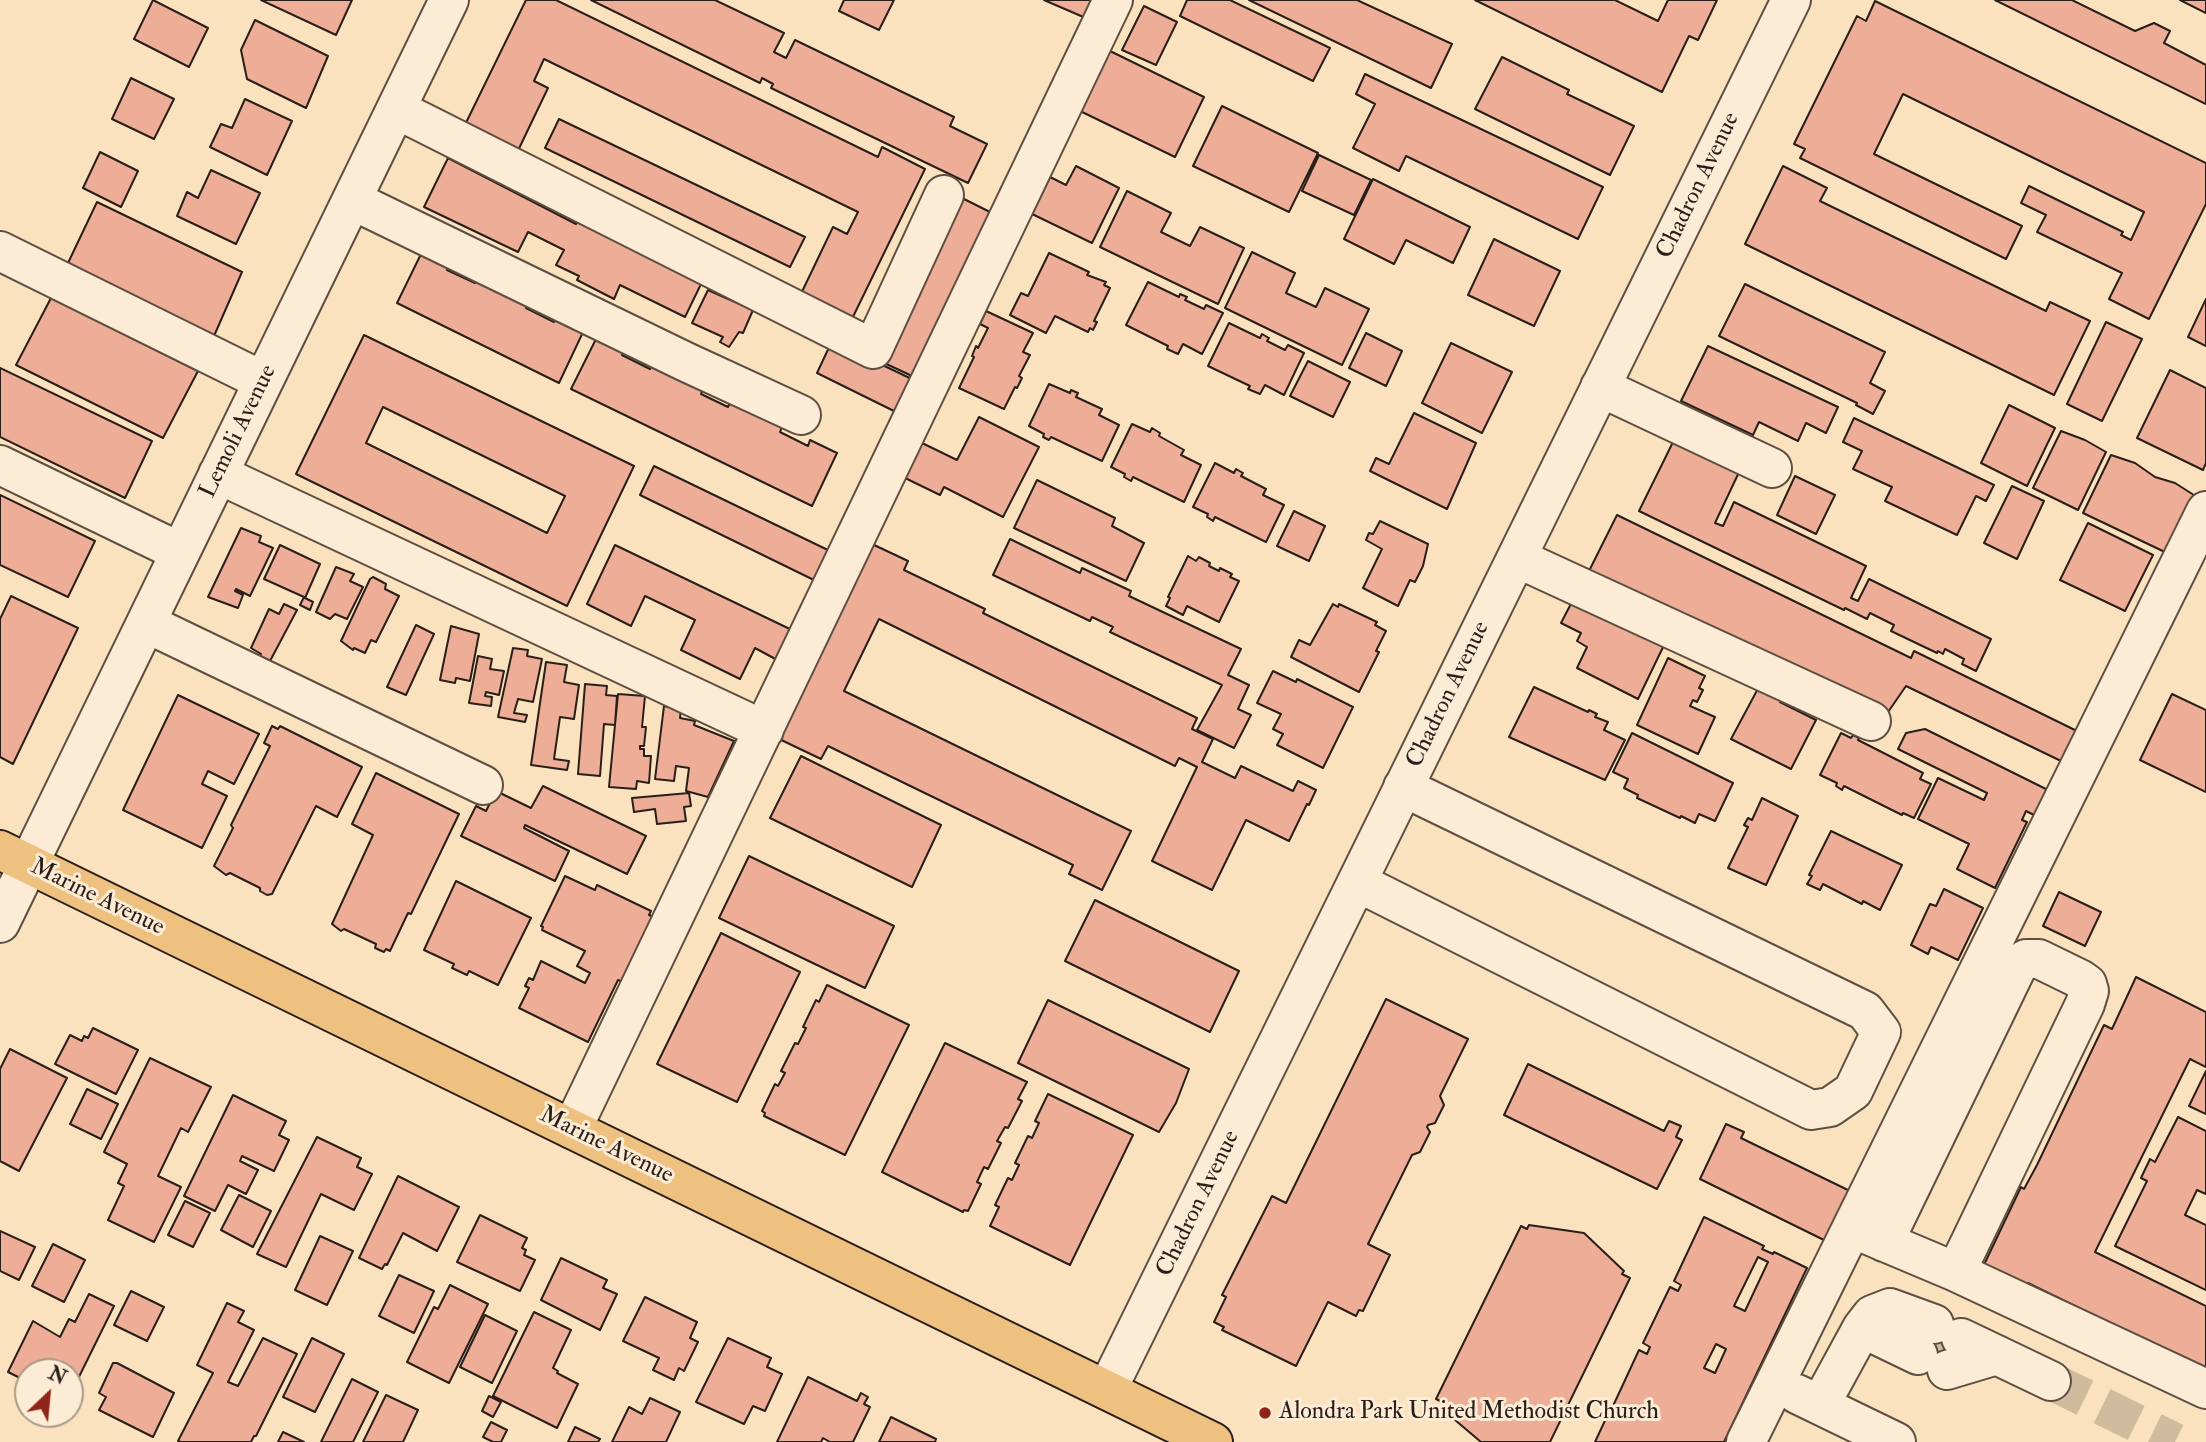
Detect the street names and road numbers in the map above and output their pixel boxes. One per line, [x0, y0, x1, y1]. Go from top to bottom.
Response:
street label: Chadron Avenue [1651, 108, 1747, 264]
street label: Lemoli Avenue [194, 361, 284, 503]
street label: Chadron Avenue [1401, 617, 1497, 773]
street label: Marine Avenue [25, 853, 169, 943]
street label: Marine Avenue [534, 1101, 678, 1191]
street label: Chadron Avenue [1151, 1126, 1247, 1282]

